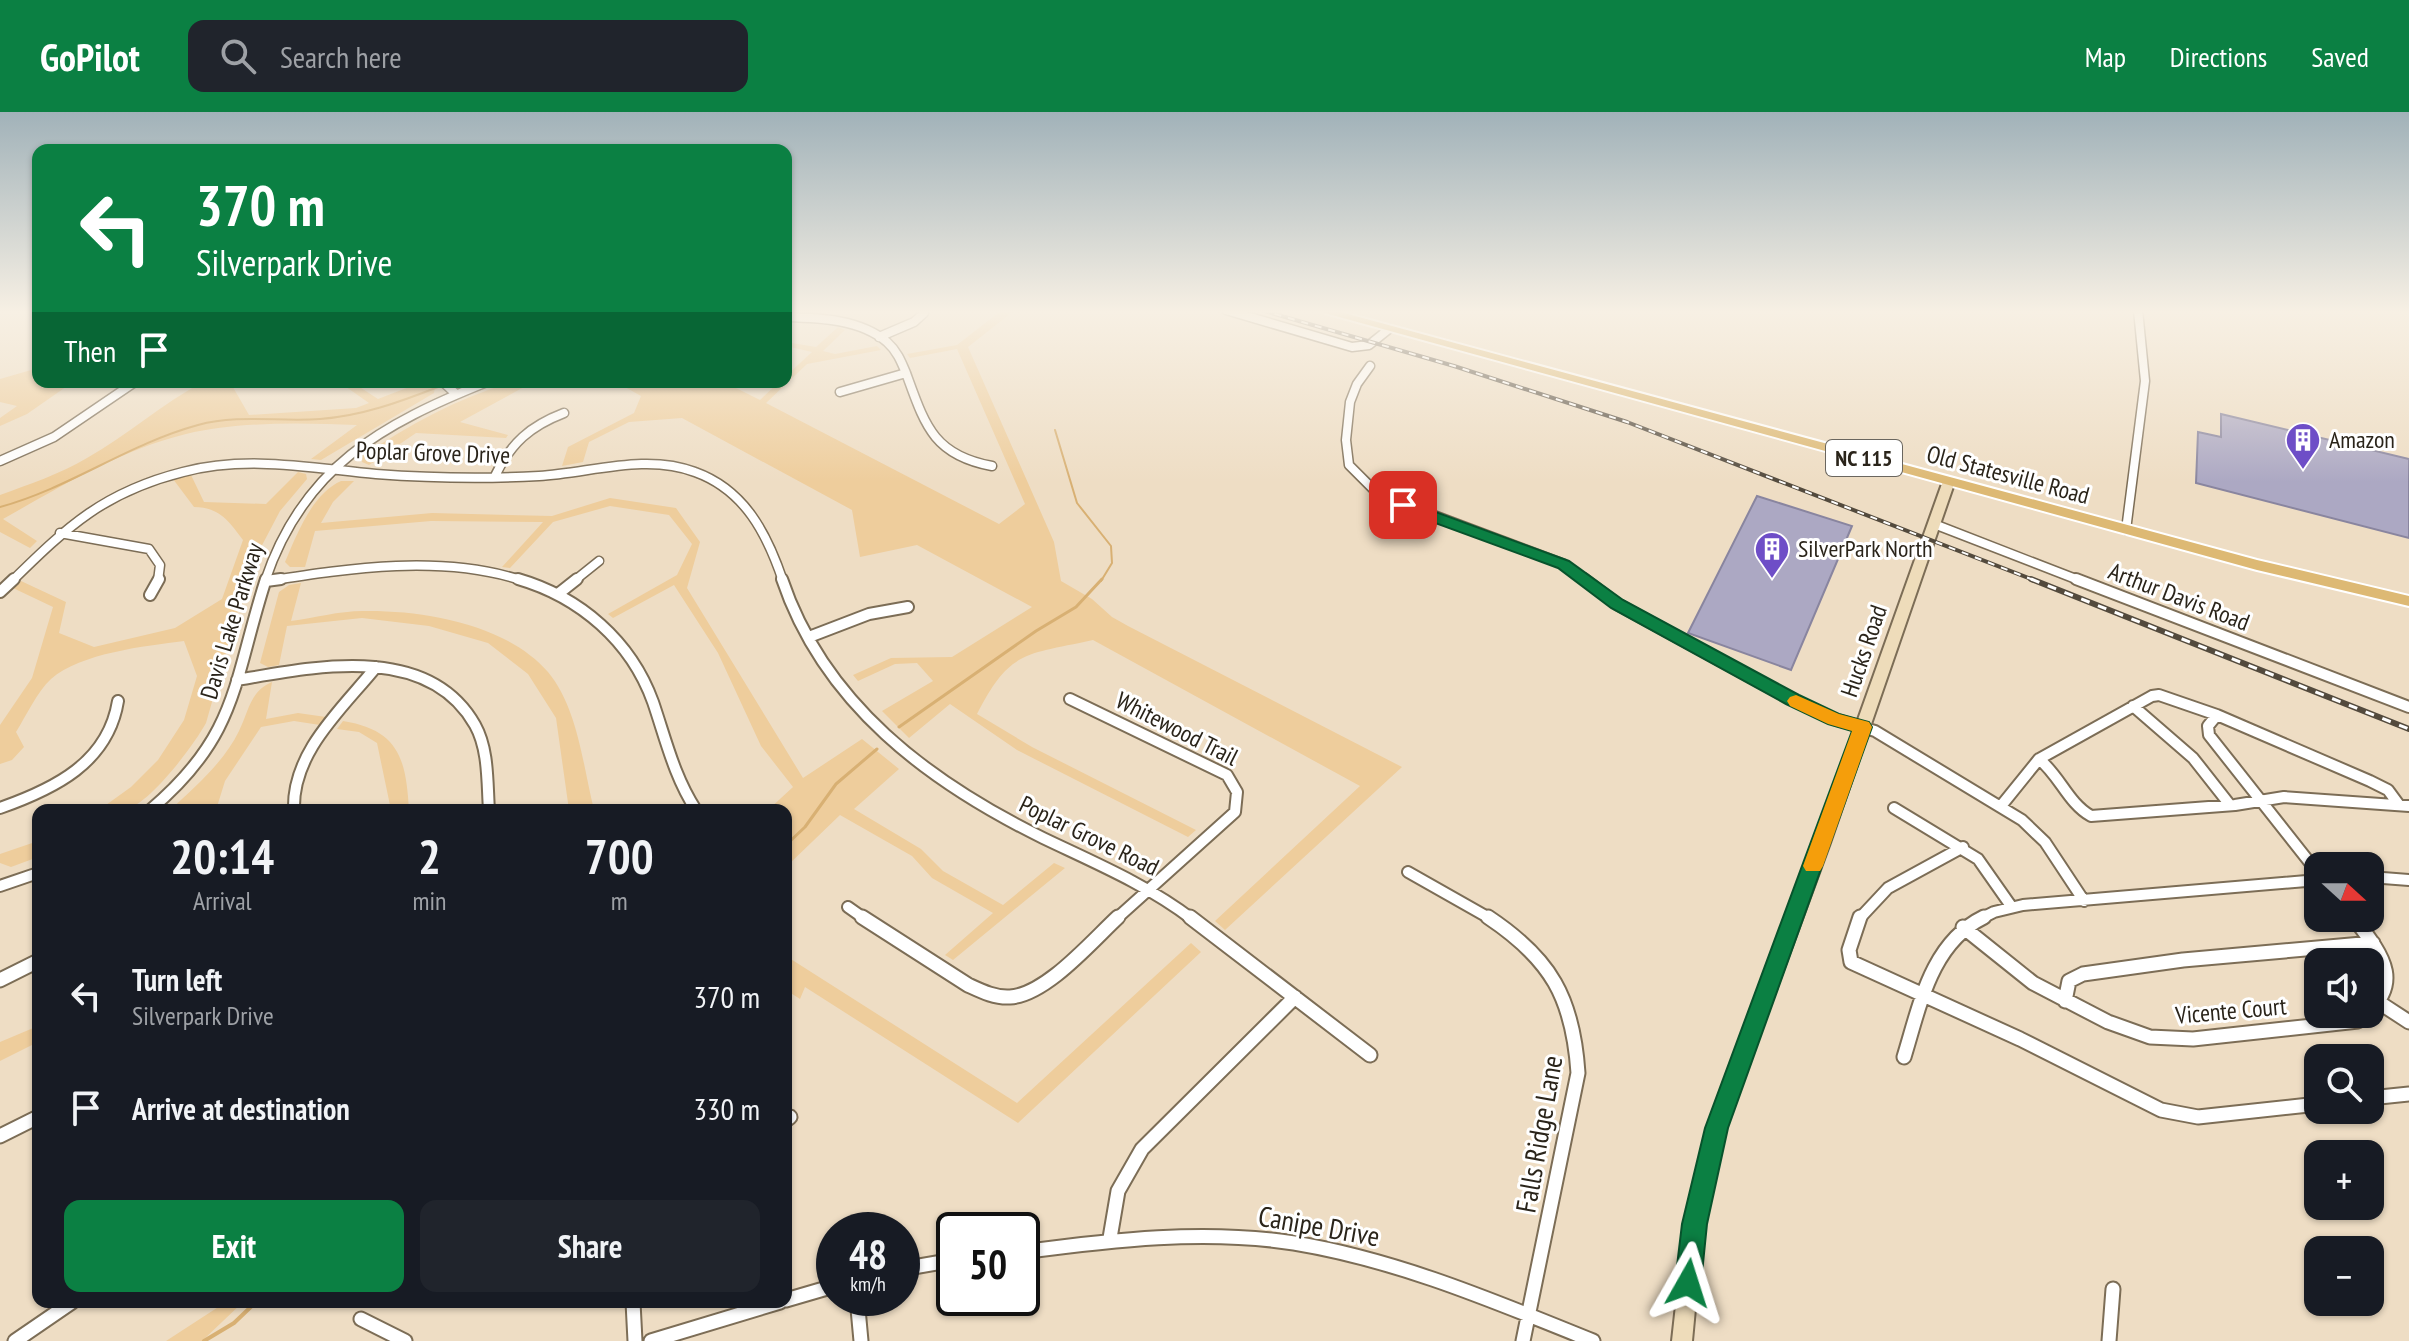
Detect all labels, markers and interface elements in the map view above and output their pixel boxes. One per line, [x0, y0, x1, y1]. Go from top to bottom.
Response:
search box [188, 20, 748, 92]
text: GoPilot [40, 32, 140, 81]
icon: search [216, 34, 260, 78]
text: Search here [280, 37, 402, 76]
text: Map [2085, 38, 2126, 75]
text: Directions [2170, 38, 2267, 75]
text: Saved [2311, 38, 2369, 75]
text: 370 m [196, 169, 325, 241]
icon: left [64, 176, 168, 280]
text: Silverpark Drive [196, 239, 392, 286]
icon: arrive [132, 328, 176, 372]
text: Then [64, 331, 116, 370]
building icon: Amazon [2284, 421, 2322, 471]
place label: Amazon [2329, 424, 2395, 455]
street label: Poplar Grove Drive [355, 434, 511, 471]
street label: Old Statesville Road [1924, 438, 2093, 511]
road number: NC 115 [1826, 440, 1902, 476]
pin [1369, 471, 1437, 539]
icon: arrive [1381, 483, 1425, 527]
building icon: SilverPark North [1753, 530, 1791, 580]
place label: SilverPark North [1798, 533, 1933, 564]
street label: Davis Lake Parkway [193, 539, 270, 703]
street label: Arthur Davis Road [2104, 555, 2254, 638]
street label: Hucks Road [1833, 601, 1894, 701]
street label: Whitewood Trail [1111, 685, 1244, 773]
street label: Poplar Grove Road [1014, 788, 1164, 883]
text: 20:14 [170, 825, 274, 887]
text: 2 [418, 825, 441, 887]
text: 700 [585, 825, 654, 887]
north arrow [2304, 852, 2384, 932]
map controls [2304, 852, 2384, 1316]
text: Arrival [193, 884, 252, 917]
text: min [412, 884, 446, 917]
text: m [611, 884, 628, 917]
button: sound [2304, 948, 2384, 1028]
text: Turn left [132, 960, 222, 999]
icon: left [64, 974, 108, 1018]
text: 370 m [694, 977, 760, 1016]
street label: Vicente Court [2173, 990, 2288, 1031]
text: Silverpark Drive [132, 999, 274, 1032]
button: search [2304, 1044, 2384, 1124]
street label: Falls Ridge Lane [1507, 1053, 1571, 1215]
icon: arrive [64, 1086, 108, 1130]
text: Arrive at destination [132, 1089, 350, 1128]
text: 330 m [694, 1089, 760, 1128]
button: + [2304, 1140, 2384, 1220]
street label: Canipe Drive [1256, 1197, 1383, 1254]
button: Exit [64, 1200, 404, 1292]
button: Share [420, 1200, 760, 1292]
speed limit sign: 50 [936, 1212, 1040, 1316]
text: 48 [849, 1228, 887, 1280]
button: − [2304, 1236, 2384, 1316]
position arrow [1646, 1241, 1730, 1325]
text: km/h [850, 1271, 886, 1297]

